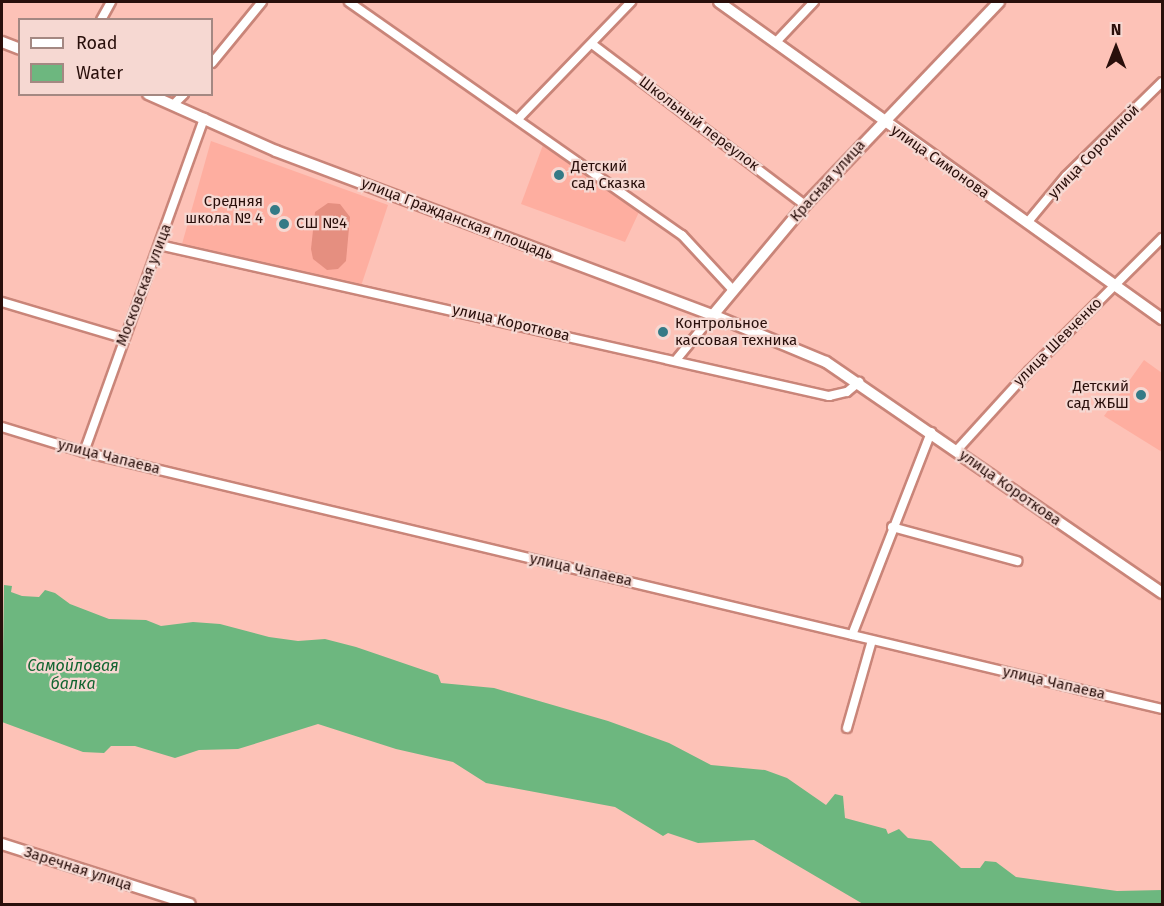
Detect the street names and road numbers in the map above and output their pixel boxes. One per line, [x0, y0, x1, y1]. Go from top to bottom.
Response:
street label: Школьный переулок [635, 73, 763, 175]
street label: улица Сорокиной [1045, 101, 1143, 203]
street label: улица Симонова [887, 121, 993, 203]
street label: Красная улица [787, 136, 869, 226]
street label: улица Гражданская площадь [359, 174, 555, 264]
street label: Московская улица [112, 221, 176, 349]
street label: улица Шевченко [1010, 294, 1106, 390]
street label: улица Короткова [450, 301, 572, 345]
street label: улица Чапаева [56, 436, 162, 478]
street label: улица Короткова [956, 446, 1064, 530]
street label: улица Чапаева [528, 549, 634, 591]
street label: улица Чапаева [1001, 662, 1107, 704]
street label: Заречная улица [22, 843, 134, 895]

